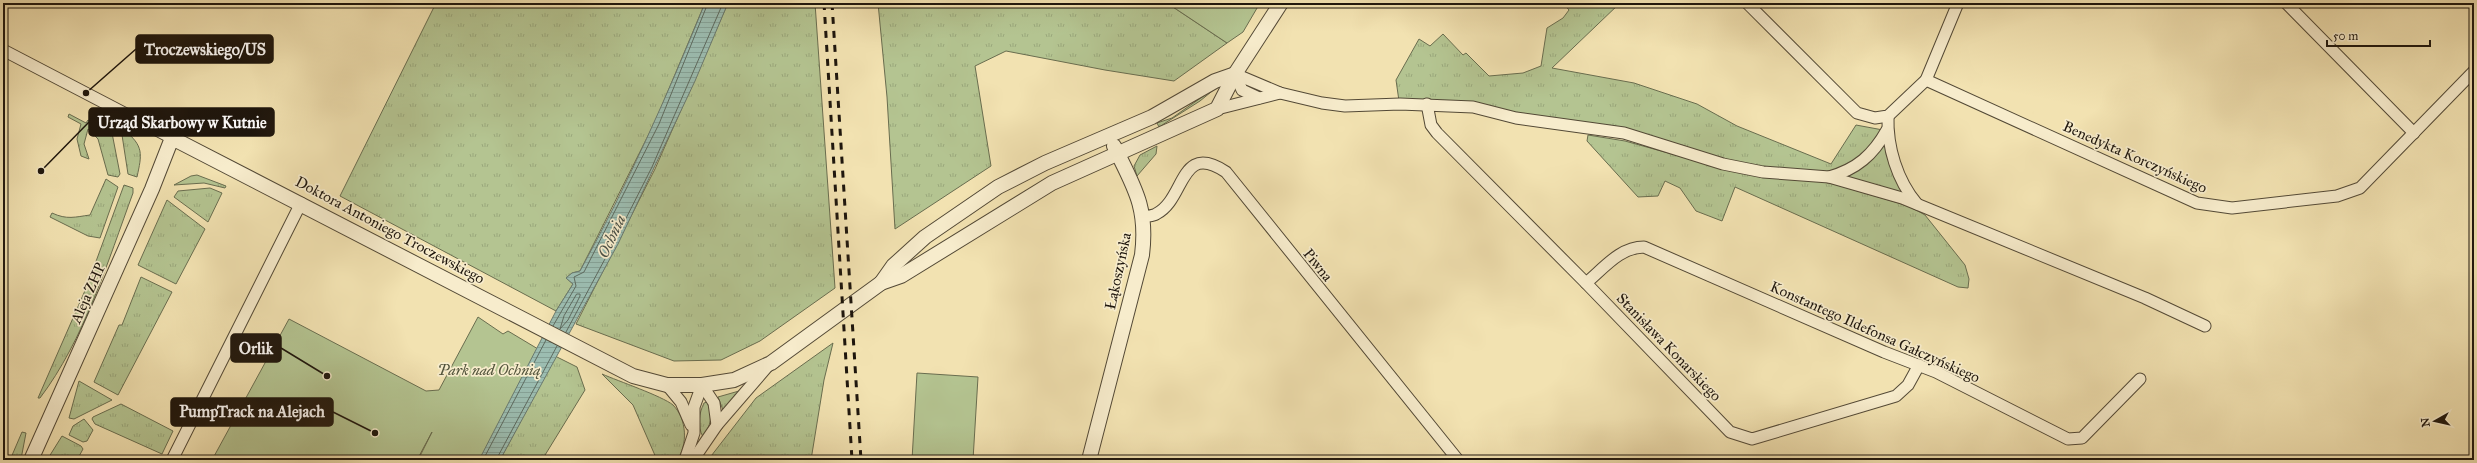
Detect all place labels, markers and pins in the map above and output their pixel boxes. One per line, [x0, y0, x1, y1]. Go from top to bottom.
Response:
callout: Troczewskiego/US [136, 35, 273, 63]
callout: Urząd Skarbowy w Kutnie [89, 108, 274, 136]
callout: Orlik [231, 334, 281, 362]
callout: PumpTrack na Alejach [171, 398, 333, 426]

